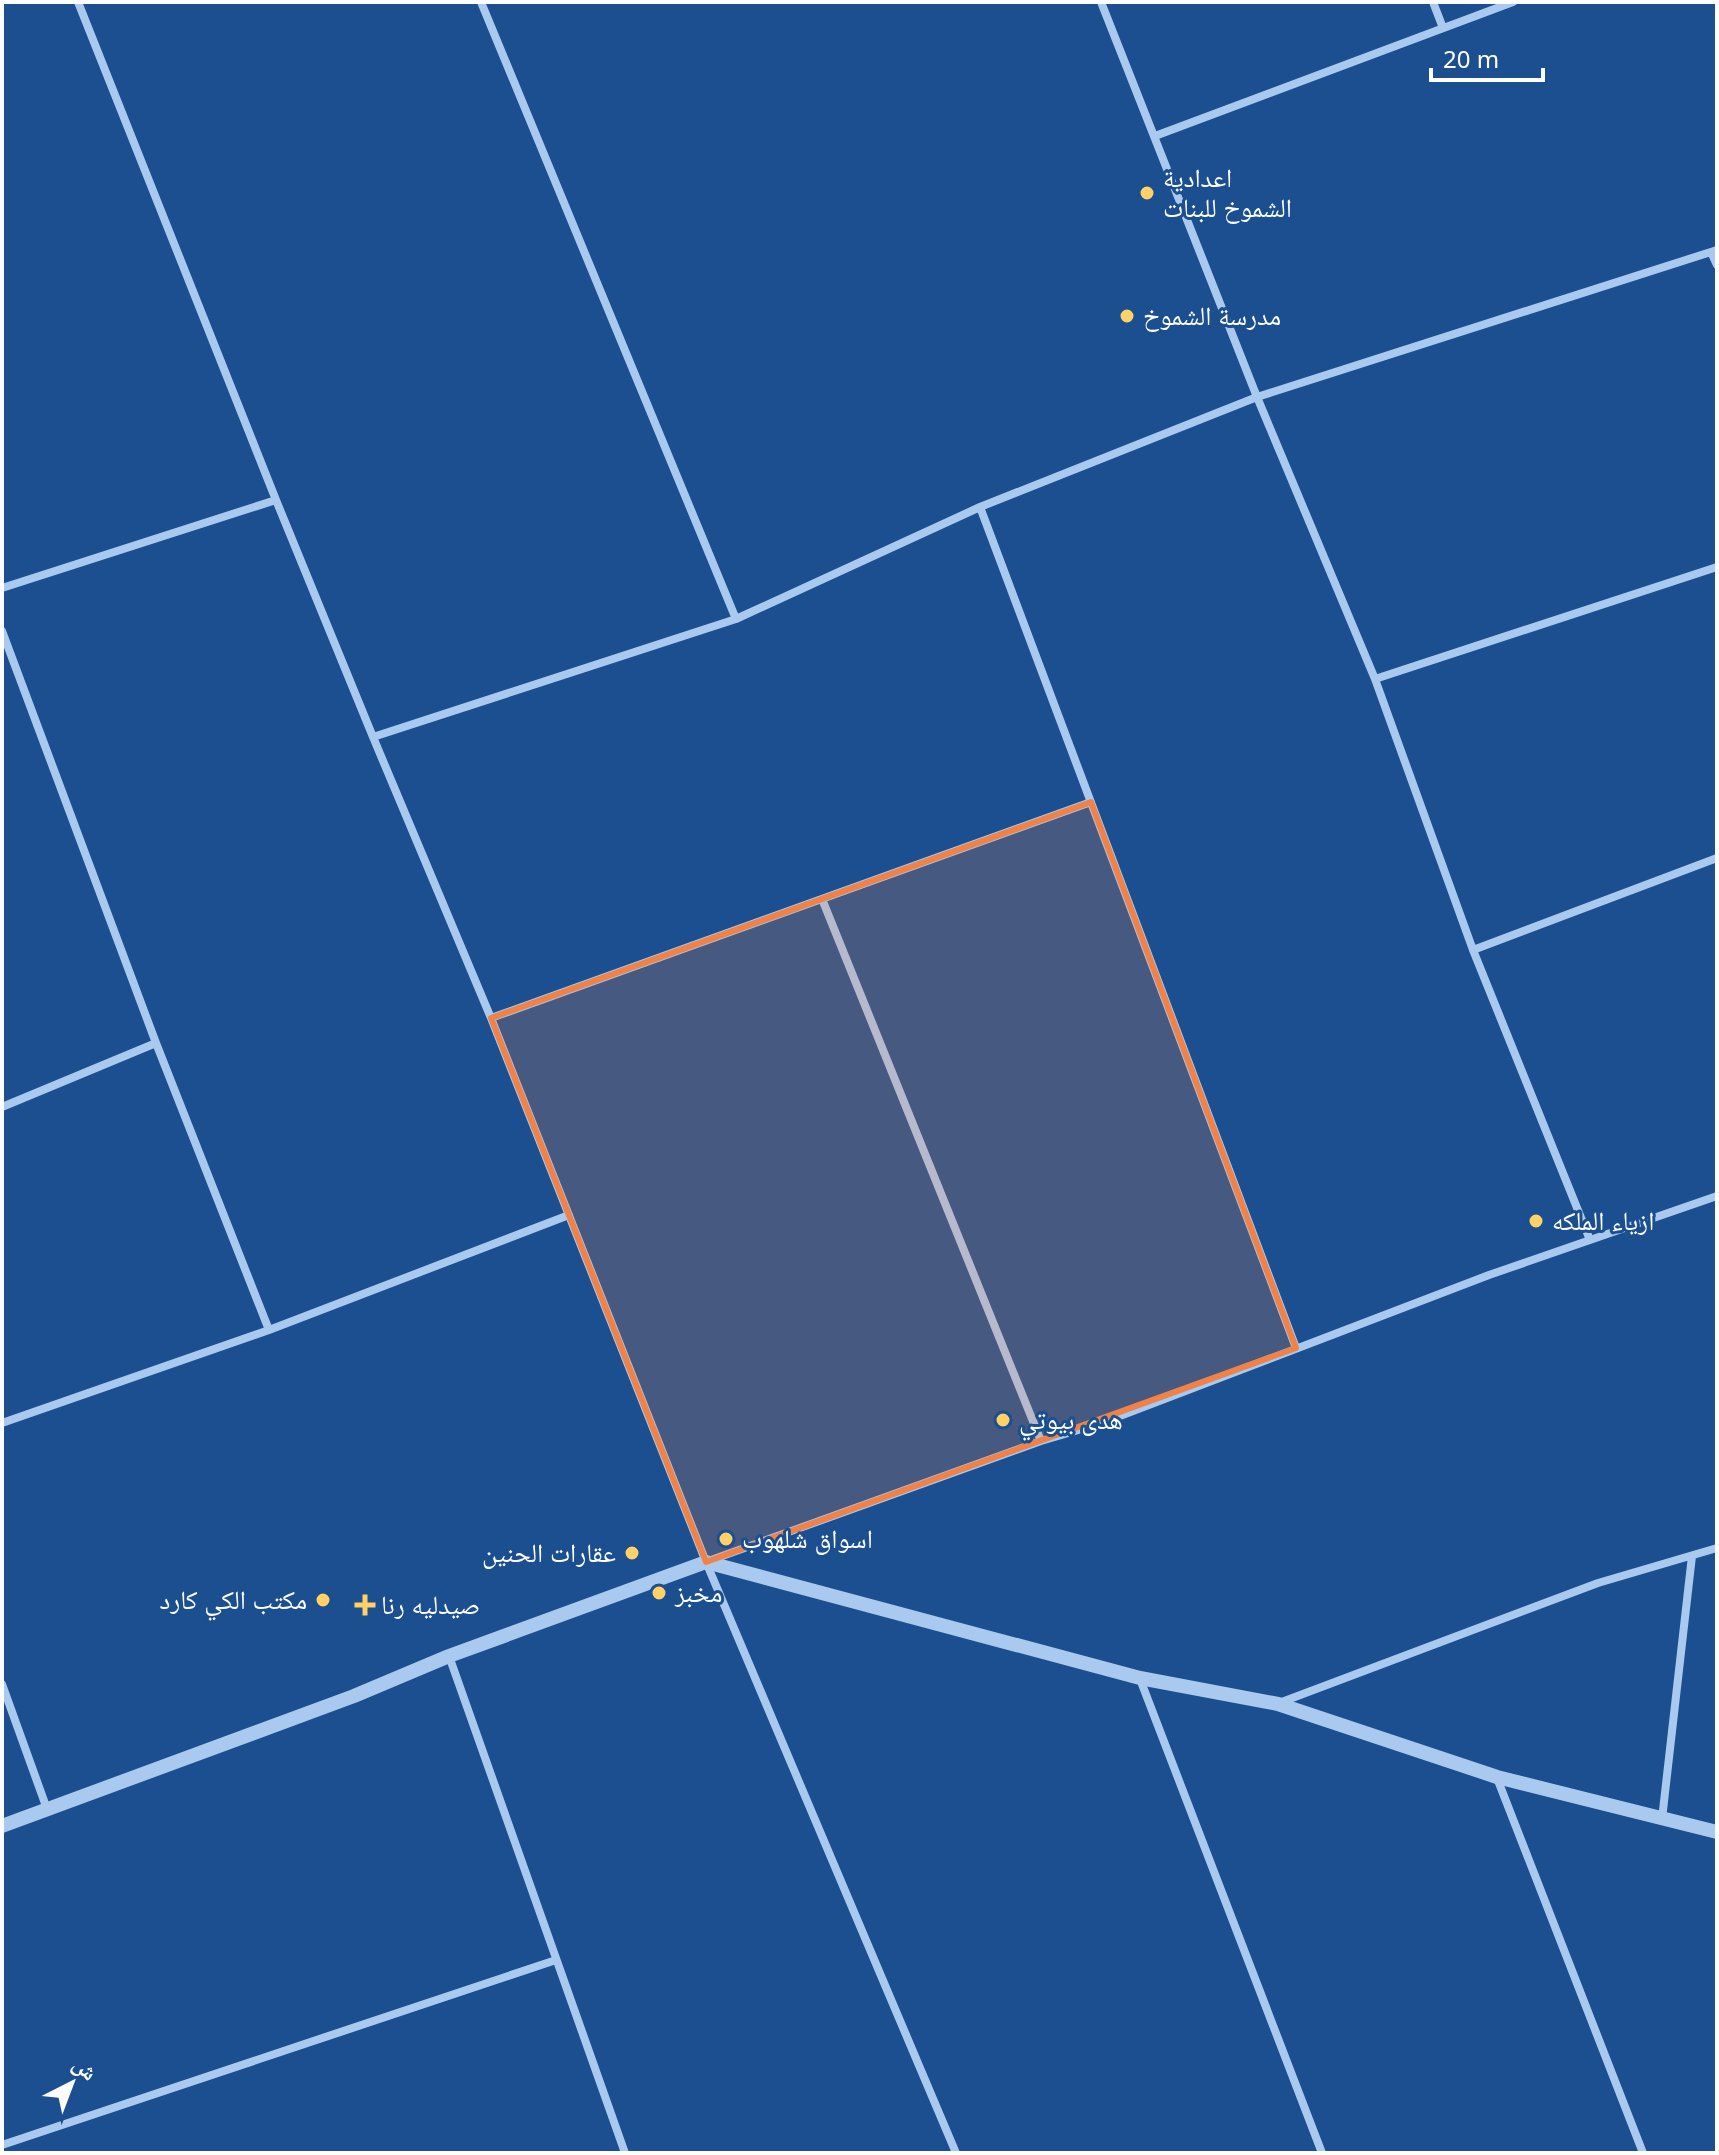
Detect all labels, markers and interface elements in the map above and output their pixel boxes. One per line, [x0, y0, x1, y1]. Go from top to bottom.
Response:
scale bar [1431, 32, 1543, 82]
text: 20 m [1443, 42, 1499, 75]
place label: اعدادية الشموخ للبنات [1163, 159, 1292, 225]
marker: اعدادية الشموخ للبنات [1138, 184, 1156, 202]
place label: مدرسة الشموخ [1143, 297, 1281, 333]
marker: مدرسة الشموخ [1118, 307, 1136, 325]
place label: ازياء الملكه [1552, 1202, 1654, 1238]
marker: ازياء الملكه [1527, 1212, 1545, 1230]
place label: هدى بيوتي [1019, 1401, 1123, 1441]
marker: هدى بيوتي [994, 1411, 1012, 1429]
place label: اسواق شلهوب [742, 1520, 873, 1556]
marker: اسواق شلهوب [717, 1530, 735, 1548]
place label: عقارات الحنين [482, 1534, 616, 1570]
marker: عقارات الحنين [623, 1544, 641, 1562]
place label: مخبز [674, 1574, 722, 1610]
place label: مكتب الكي كارد [159, 1581, 307, 1621]
marker: مخبز [650, 1584, 668, 1602]
place label: صيدليه رنا [381, 1586, 480, 1622]
marker: مكتب الكي كارد [314, 1591, 332, 1609]
marker: صيدليه رنا [356, 1596, 374, 1614]
north arrow [32, 2043, 112, 2123]
text: ش [67, 2048, 105, 2086]

